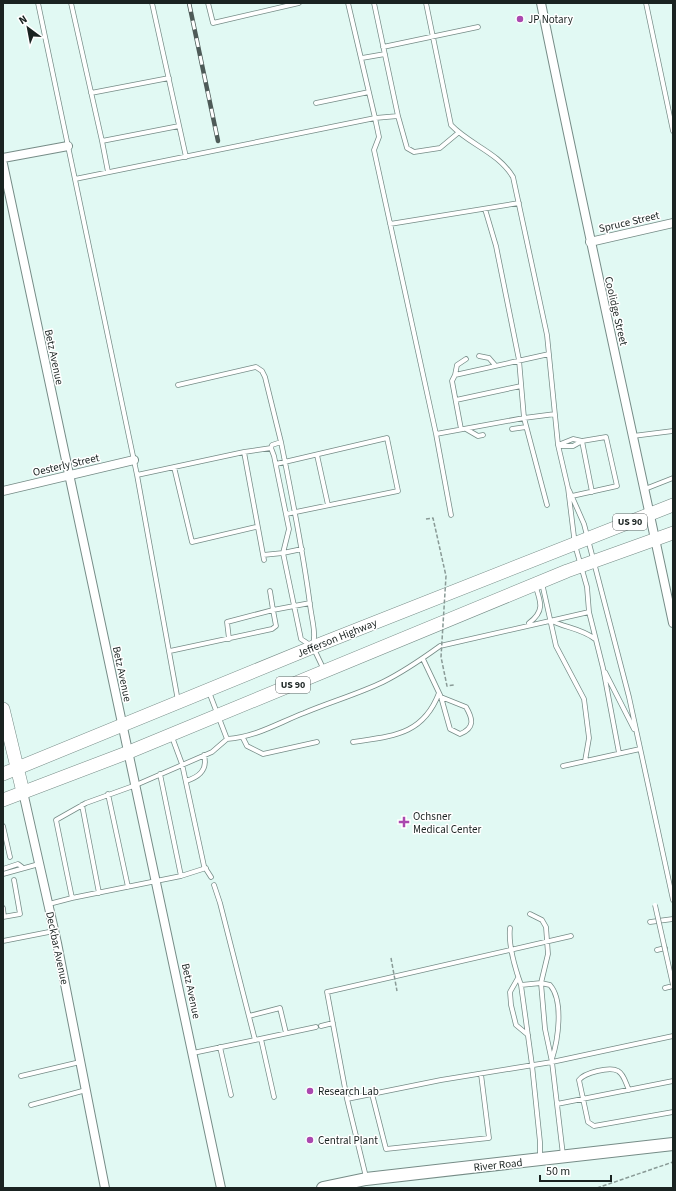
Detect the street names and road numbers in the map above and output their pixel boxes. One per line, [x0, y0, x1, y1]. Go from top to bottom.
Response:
street label: Spruce Street [597, 208, 661, 236]
street label: Coolidge Street [601, 275, 631, 347]
street label: Betz Avenue [41, 328, 67, 387]
street label: Oesterly Street [31, 450, 101, 480]
road number: US 90 [613, 514, 647, 530]
street label: Jefferson Highway [295, 615, 379, 661]
street label: Betz Avenue [109, 645, 135, 704]
road number: US 90 [276, 677, 310, 693]
street label: Deckbar Avenue [42, 910, 72, 986]
street label: Betz Avenue [178, 962, 204, 1021]
street label: River Road [473, 1155, 523, 1175]

